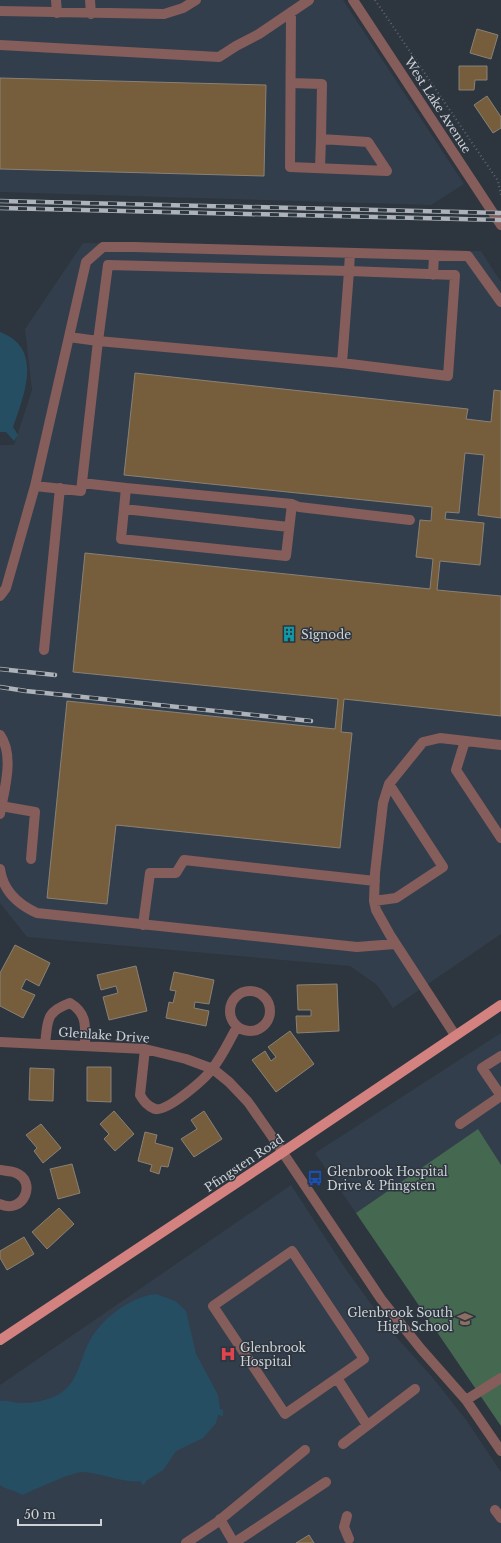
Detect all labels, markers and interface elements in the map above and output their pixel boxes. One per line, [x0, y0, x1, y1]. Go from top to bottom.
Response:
street label: West Lake Avenue [401, 53, 475, 156]
building icon: Signode [280, 625, 298, 643]
place label: Signode [301, 627, 351, 642]
street label: Glenlake Drive [58, 1024, 150, 1046]
street label: Pfingsten Road [202, 1131, 286, 1195]
place label: Glenbrook Hospital Drive & Pfingsten [327, 1164, 448, 1193]
bus stop icon: Glenbrook Hospital Drive & Pfingsten [306, 1169, 324, 1187]
place label: Glenbrook South High School [347, 1305, 453, 1334]
school or university icon: Glenbrook South High School [456, 1310, 474, 1328]
place label: Glenbrook Hospital [240, 1340, 307, 1369]
hospital icon: Glenbrook Hospital [219, 1345, 237, 1363]
scale bar [18, 1501, 101, 1527]
text: 50 m [24, 1507, 56, 1522]

